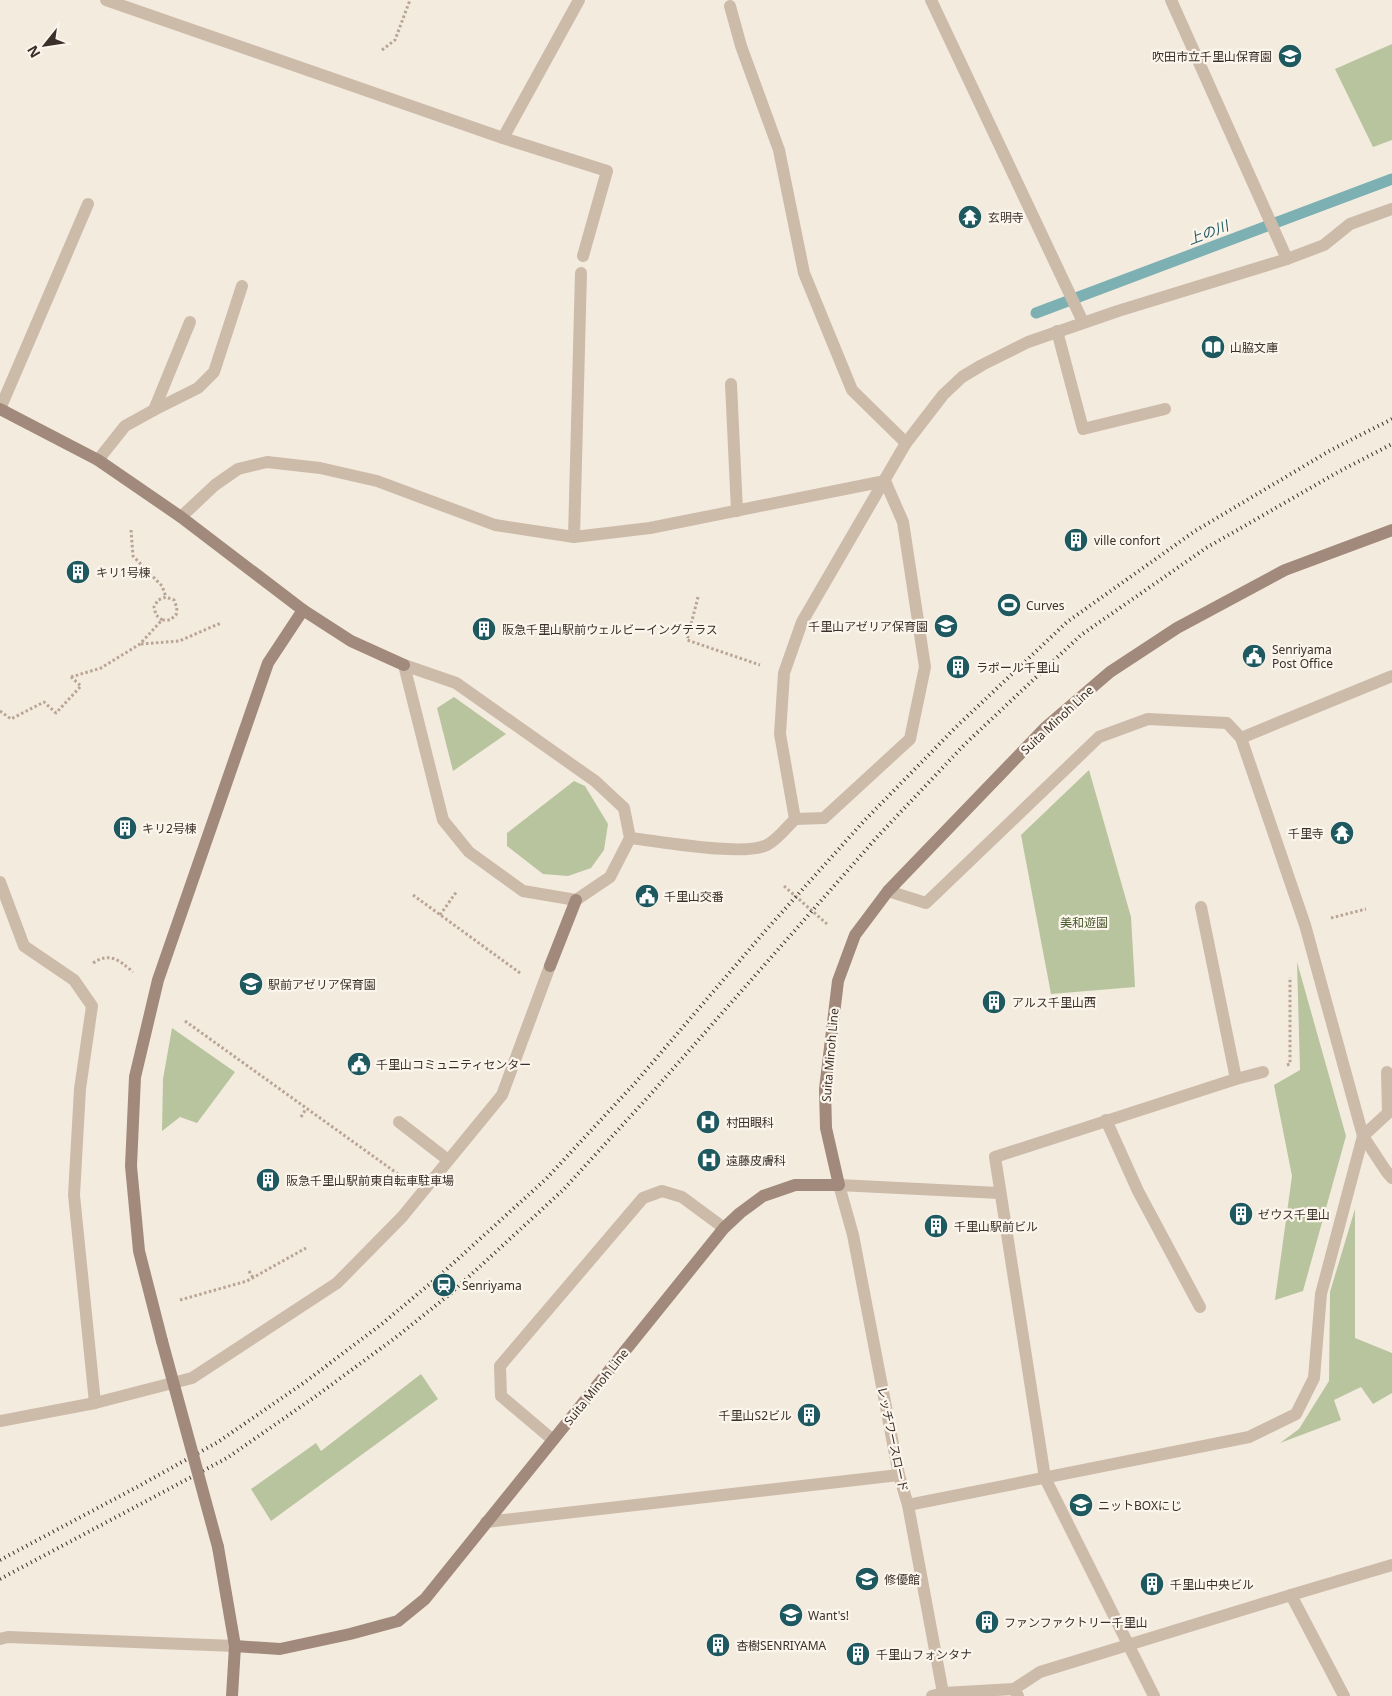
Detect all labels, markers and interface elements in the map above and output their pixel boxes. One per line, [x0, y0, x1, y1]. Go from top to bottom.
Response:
north arrow [20, 20, 70, 70]
text: N [22, 42, 44, 61]
school or university icon: 吹田市立千里山保育園 [1277, 43, 1303, 69]
place label: 吹田市立千里山保育園 [1152, 48, 1272, 65]
temple icon: 玄明寺 [957, 204, 983, 230]
place label: 玄明寺 [988, 209, 1024, 226]
water label: 上の川 [1185, 215, 1233, 248]
library icon: 山脇文庫 [1200, 334, 1226, 360]
place label: 山脇文庫 [1230, 339, 1278, 356]
building icon: ville confort [1063, 527, 1089, 553]
place label: ville confort [1094, 532, 1161, 549]
building icon: キリ1号棟 [65, 559, 91, 585]
place label: キリ1号棟 [96, 564, 151, 581]
sports icon: Curves [996, 592, 1022, 618]
place label: Curves [1026, 597, 1065, 614]
school or university icon: 千里山アゼリア保育園 [933, 613, 959, 639]
building icon: 阪急千里山駅前ウェルビーイングテラス [471, 616, 497, 642]
place label: 千里山アゼリア保育園 [808, 618, 928, 635]
place label: 阪急千里山駅前ウェルビーイングテラス [502, 621, 718, 638]
place label: Senriyama Post Office [1272, 641, 1333, 672]
public building icon: Senriyama Post Office [1241, 643, 1267, 669]
building icon: ラポール千里山 [945, 654, 971, 680]
place label: ラポール千里山 [976, 659, 1060, 676]
street label: Suita Minoh Line [1017, 682, 1097, 758]
building icon: キリ2号棟 [112, 815, 138, 841]
place label: キリ2号棟 [142, 820, 197, 837]
temple icon: 千里寺 [1329, 820, 1355, 846]
place label: 千里寺 [1288, 825, 1324, 842]
public building icon: 千里山交番 [634, 883, 660, 909]
place label: 千里山交番 [664, 888, 724, 905]
park label: 美和遊園 [1060, 914, 1108, 931]
school or university icon: 駅前アゼリア保育園 [238, 971, 264, 997]
place label: 駅前アゼリア保育園 [268, 976, 376, 993]
building icon: アルス千里山西 [981, 989, 1007, 1015]
place label: アルス千里山西 [1012, 994, 1096, 1011]
street label: Suita Minoh Line [817, 1007, 843, 1103]
public building icon: 千里山コミュニティセンター [346, 1051, 372, 1077]
place label: 千里山コミュニティセンター [376, 1056, 531, 1073]
hospital icon: 村田眼科 [695, 1109, 721, 1135]
place label: 村田眼科 [726, 1114, 774, 1131]
hospital icon: 遠藤皮膚科 [696, 1147, 722, 1173]
place label: 遠藤皮膚科 [726, 1152, 786, 1169]
building icon: 阪急千里山駅前東自転車駐車場 [255, 1167, 281, 1193]
place label: 阪急千里山駅前東自転車駐車場 [286, 1172, 454, 1189]
building icon: ゼウス千里山 [1228, 1201, 1254, 1227]
place label: ゼウス千里山 [1258, 1206, 1330, 1223]
building icon: 千里山駅前ビル [923, 1213, 949, 1239]
place label: 千里山駅前ビル [954, 1218, 1038, 1235]
station icon: Senriyama [431, 1272, 457, 1298]
place label: Senriyama [462, 1277, 522, 1294]
street label: Suita Minoh Line [560, 1345, 632, 1429]
street label: レッチワースロード [874, 1385, 912, 1493]
building icon: 千里山S2ビル [796, 1402, 822, 1428]
place label: 千里山S2ビル [719, 1407, 792, 1424]
school or university icon: ニットBOXにじ [1068, 1492, 1094, 1518]
place label: ニットBOXにじ [1098, 1497, 1182, 1514]
school or university icon: 修優館 [854, 1566, 880, 1592]
place label: 修優館 [884, 1571, 920, 1588]
building icon: 千里山中央ビル [1139, 1571, 1165, 1597]
place label: 千里山中央ビル [1170, 1576, 1254, 1593]
school or university icon: Want's! [778, 1602, 804, 1628]
place label: Want's! [808, 1607, 849, 1624]
building icon: ファンファクトリー千里山 [974, 1609, 1000, 1635]
place label: ファンファクトリー千里山 [1004, 1614, 1148, 1631]
building icon: 杏樹SENRIYAMA [705, 1632, 731, 1658]
place label: 杏樹SENRIYAMA [736, 1637, 827, 1654]
building icon: 千里山フォンタナ [845, 1641, 871, 1667]
place label: 千里山フォンタナ [876, 1646, 972, 1663]

